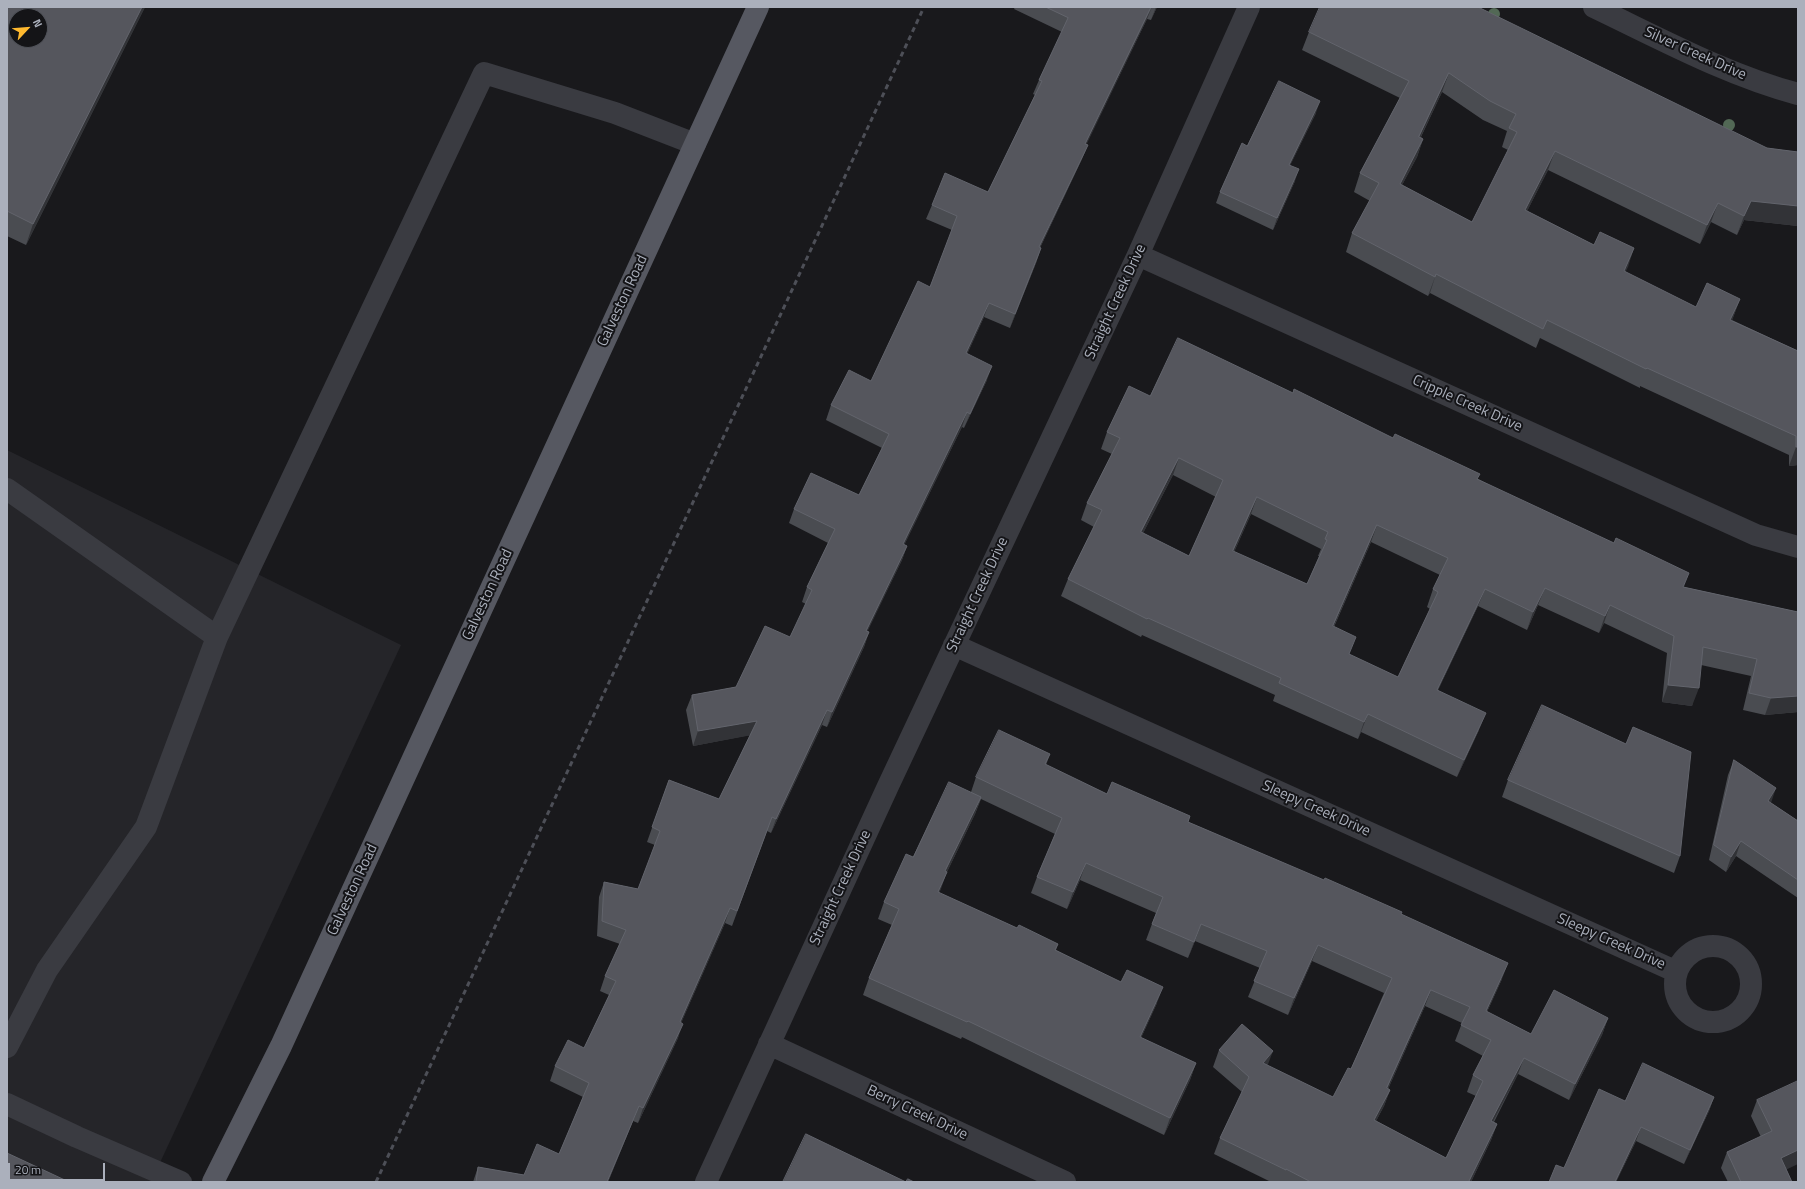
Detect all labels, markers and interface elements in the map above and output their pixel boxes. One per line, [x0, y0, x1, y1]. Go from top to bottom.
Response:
north arrow [8, 8, 48, 48]
text: N [29, 16, 47, 30]
street label: Silver Creek Drive [1641, 23, 1749, 85]
street label: Straight Creek Drive [1081, 242, 1151, 362]
street label: Galveston Road [594, 252, 652, 350]
street label: Cripple Creek Drive [1409, 372, 1525, 436]
street label: Straight Creek Drive [943, 535, 1013, 655]
street label: Galveston Road [459, 546, 517, 644]
street label: Sleepy Creek Drive [1259, 777, 1373, 841]
street label: Straight Creek Drive [806, 828, 876, 948]
street label: Galveston Road [324, 841, 382, 939]
street label: Sleepy Creek Drive [1554, 910, 1668, 974]
street label: Berry Creek Drive [864, 1082, 970, 1144]
scale bar [10, 1155, 107, 1181]
text: 20 m [15, 1160, 41, 1179]

